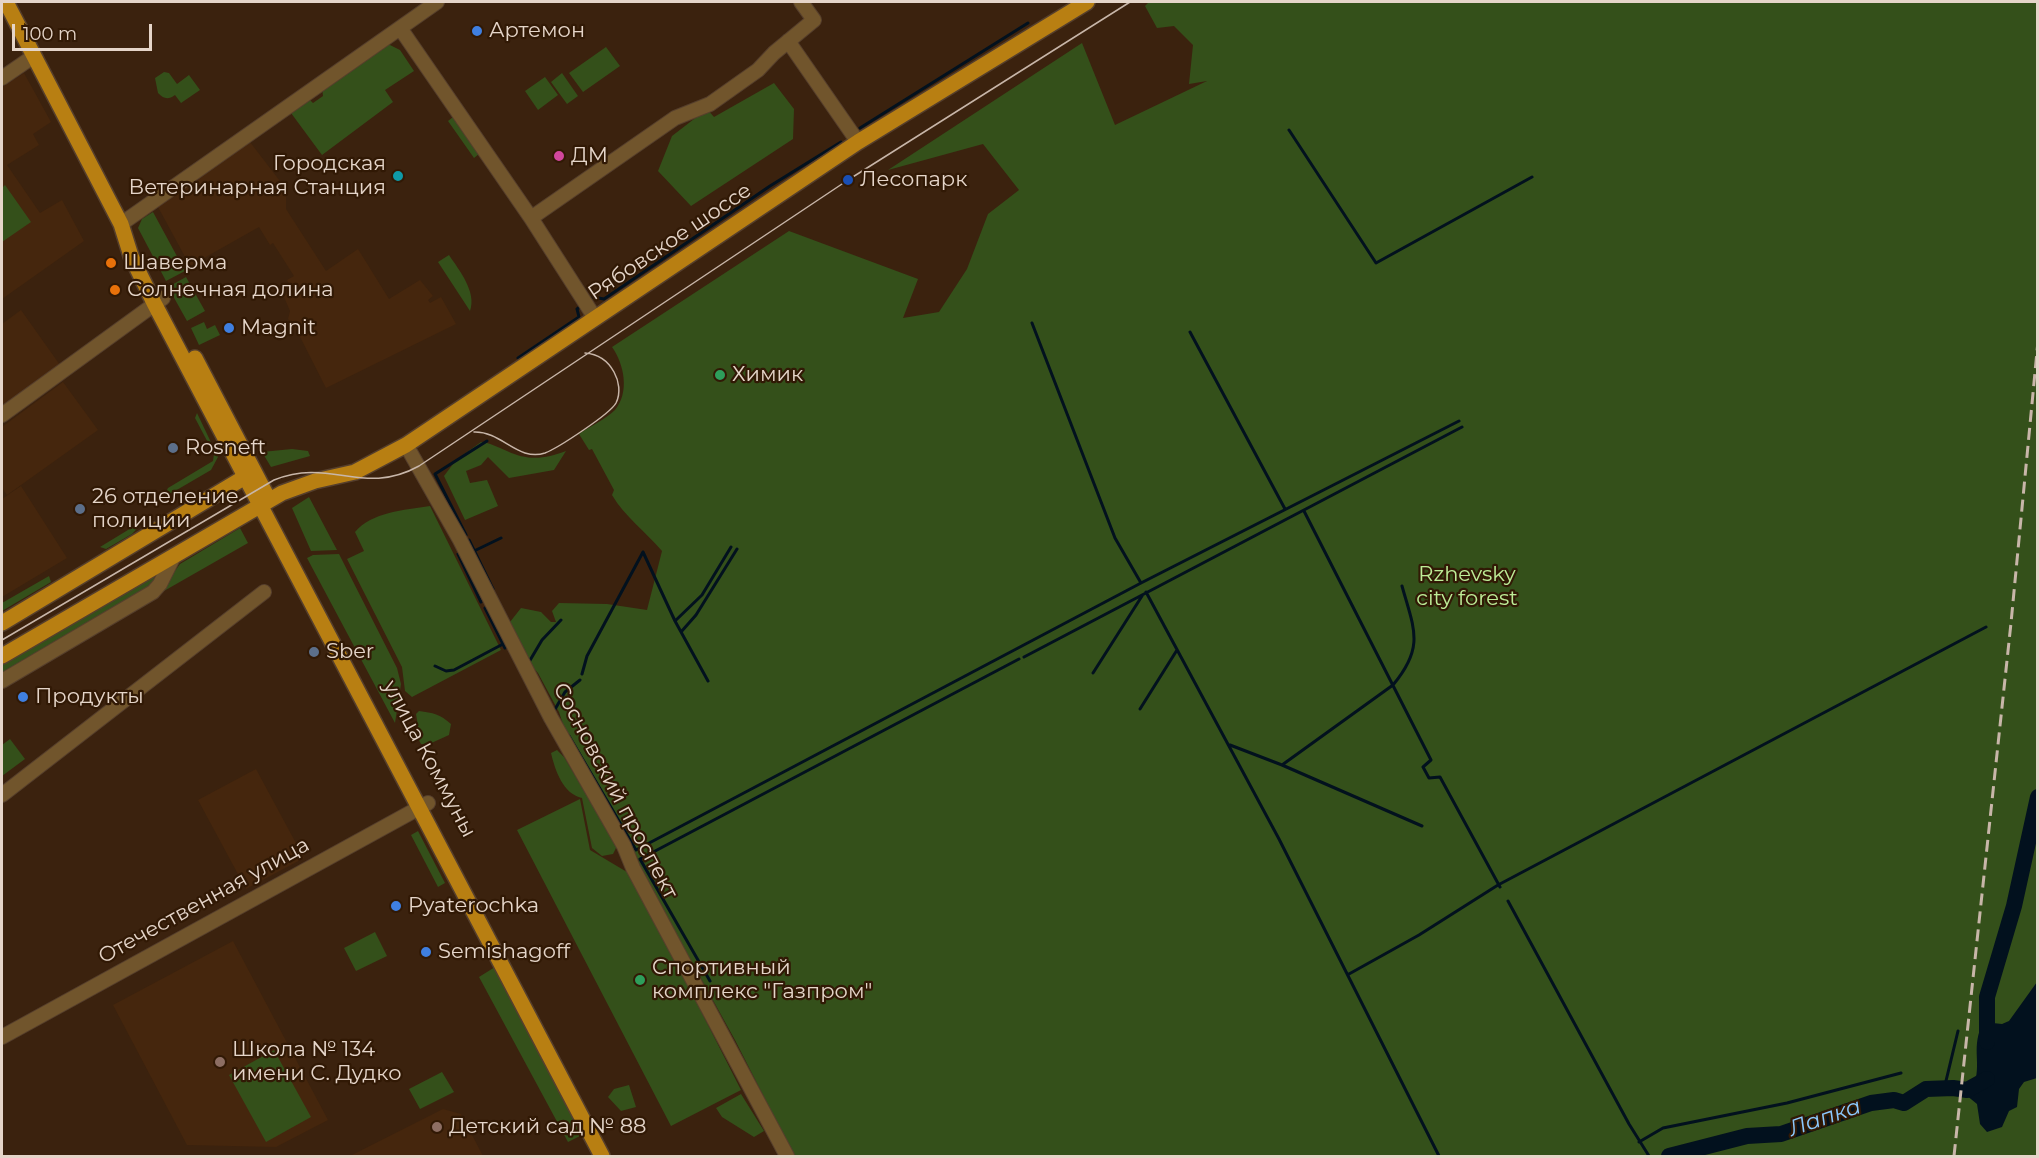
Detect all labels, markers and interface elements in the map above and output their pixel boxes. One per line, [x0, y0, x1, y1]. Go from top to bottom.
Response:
scale bar [15, 12, 154, 50]
place label: Артемон [489, 18, 585, 44]
text: 100 m [23, 23, 77, 45]
marker: Артемон [470, 24, 484, 38]
place label: ДМ [571, 143, 608, 169]
marker: ДМ [552, 149, 566, 163]
place label: Городская Ветеринарная Станция [128, 151, 386, 201]
place label: Лесопарк [860, 167, 967, 193]
marker: Городская Ветеринарная Станция [391, 169, 405, 183]
marker: Лесопарк [841, 173, 855, 187]
street label: Рябовское шоссе [584, 178, 756, 306]
place label: Шаверма [123, 250, 227, 276]
marker: Шаверма [104, 256, 118, 270]
place label: Солнечная долина [127, 277, 334, 303]
marker: Солнечная долина [108, 283, 122, 297]
place label: Magnit [241, 315, 316, 341]
marker: Magnit [222, 321, 236, 335]
place label: Химик [732, 362, 803, 388]
marker: Химик [713, 368, 727, 382]
place label: Rosneft [185, 435, 266, 461]
marker: Rosneft [166, 441, 180, 455]
place label: 26 отделение полиции [92, 484, 239, 534]
marker: 26 отделение полиции [73, 502, 87, 516]
park label: Rzhevsky city forest [1416, 562, 1518, 612]
place label: Sber [326, 639, 374, 665]
marker: Sber [307, 645, 321, 659]
street label: улица Коммуны [377, 676, 481, 842]
street label: Сосновский проспект [547, 679, 683, 903]
place label: Продукты [35, 684, 144, 710]
marker: Продукты [16, 690, 30, 704]
street label: Отечественная улица [94, 832, 314, 970]
place label: Pyaterochka [408, 893, 539, 919]
marker: Pyaterochka [389, 899, 403, 913]
place label: Semishagoff [438, 939, 570, 965]
marker: Semishagoff [419, 945, 433, 959]
place label: Cпортивный комплекс "Газпром" [652, 955, 872, 1005]
marker: Cпортивный комплекс "Газпром" [633, 973, 647, 987]
place label: Школа № 134 имени С. Дудко [232, 1037, 401, 1087]
marker: Школа № 134 имени С. Дудко [213, 1055, 227, 1069]
water label: Лапка [1785, 1093, 1865, 1143]
place label: Детский сад № 88 [449, 1114, 646, 1140]
marker: Детский сад № 88 [430, 1120, 444, 1134]

